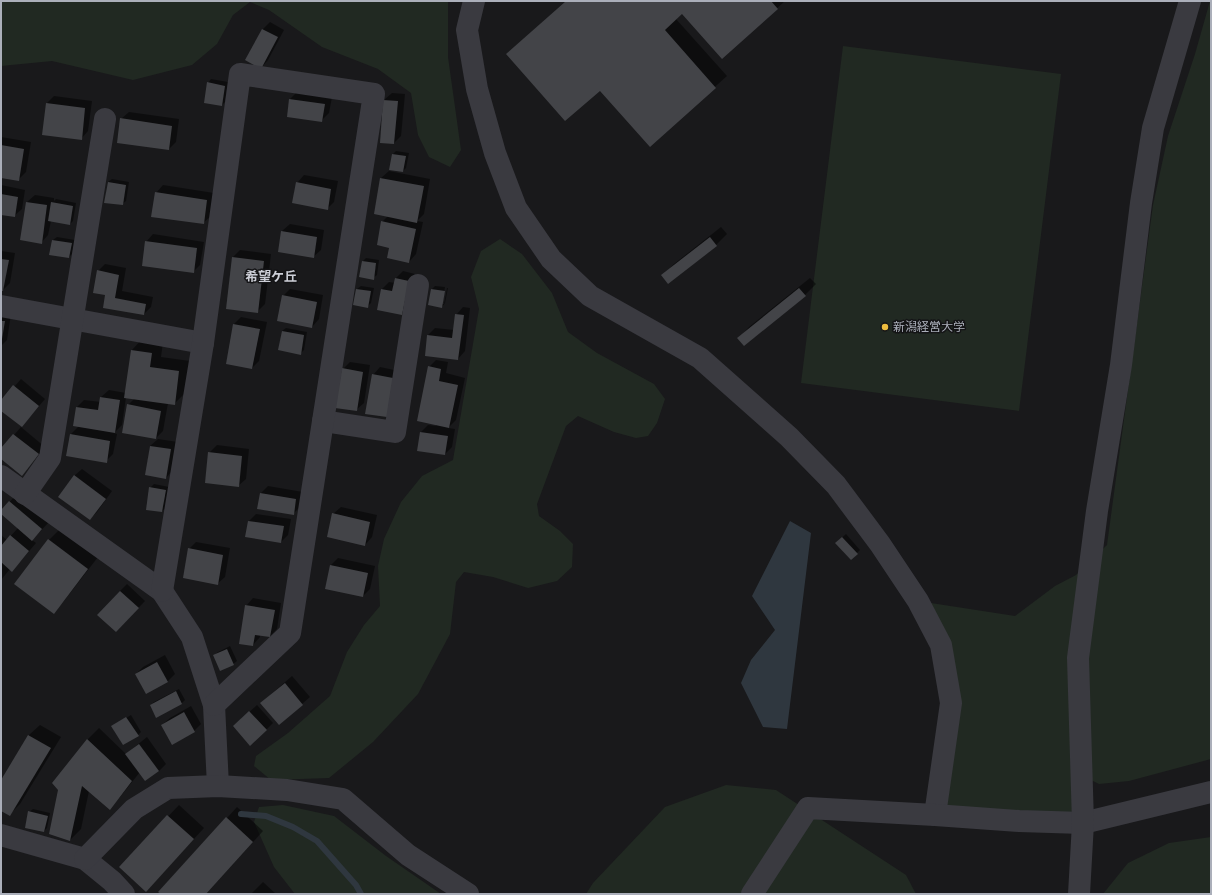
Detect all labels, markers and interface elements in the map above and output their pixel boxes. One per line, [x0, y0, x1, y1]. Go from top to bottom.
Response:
district label: 希望ケ丘 [245, 269, 297, 284]
place label: 新潟経営大学 [893, 320, 965, 334]
marker: 新潟経営大学 [880, 322, 890, 332]

